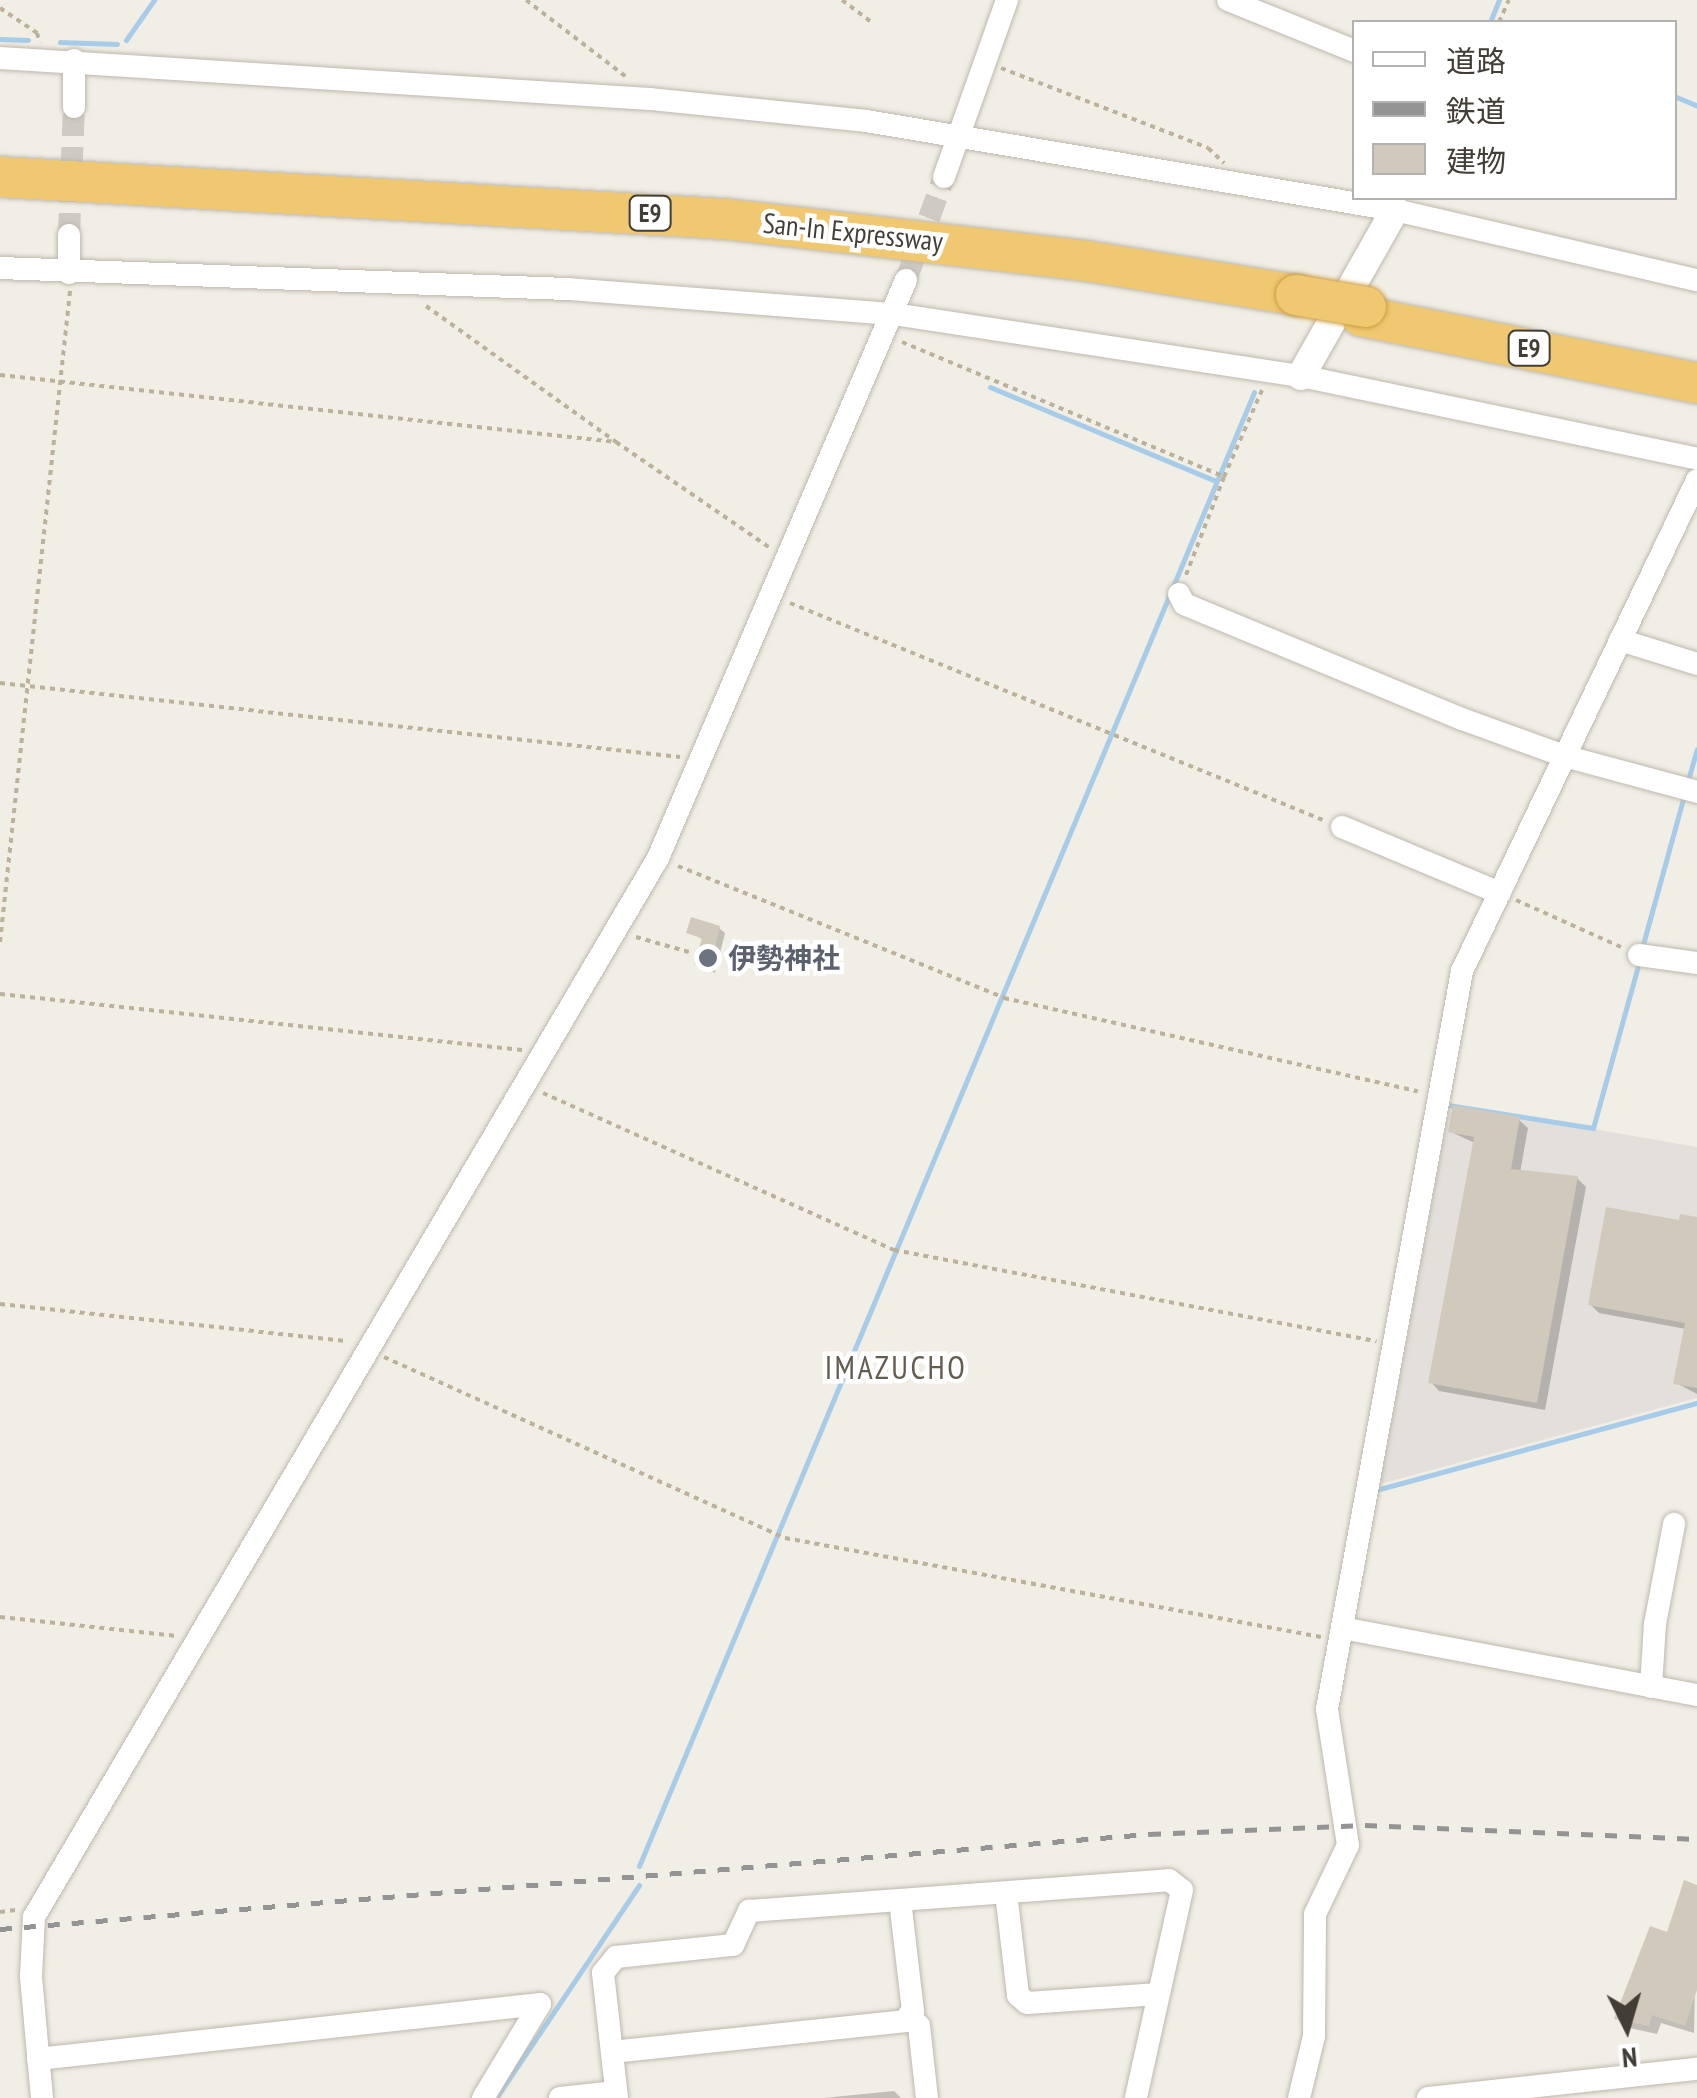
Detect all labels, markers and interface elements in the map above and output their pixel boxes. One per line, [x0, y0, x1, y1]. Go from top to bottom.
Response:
legend [1352, 20, 1677, 200]
text: 道路 [1446, 41, 1506, 80]
text: 鉄道 [1446, 91, 1506, 130]
text: 建物 [1446, 141, 1506, 180]
road number: E9 [628, 193, 672, 233]
street label: San-In Expressway [761, 206, 945, 258]
road number: E9 [1506, 328, 1552, 368]
place label: 伊勢神社 [728, 941, 840, 975]
marker: 伊勢神社 [697, 947, 719, 969]
district label: IMAZUCHO [825, 1348, 967, 1386]
north arrow [1577, 1978, 1677, 2078]
text: N [1621, 2039, 1639, 2077]

